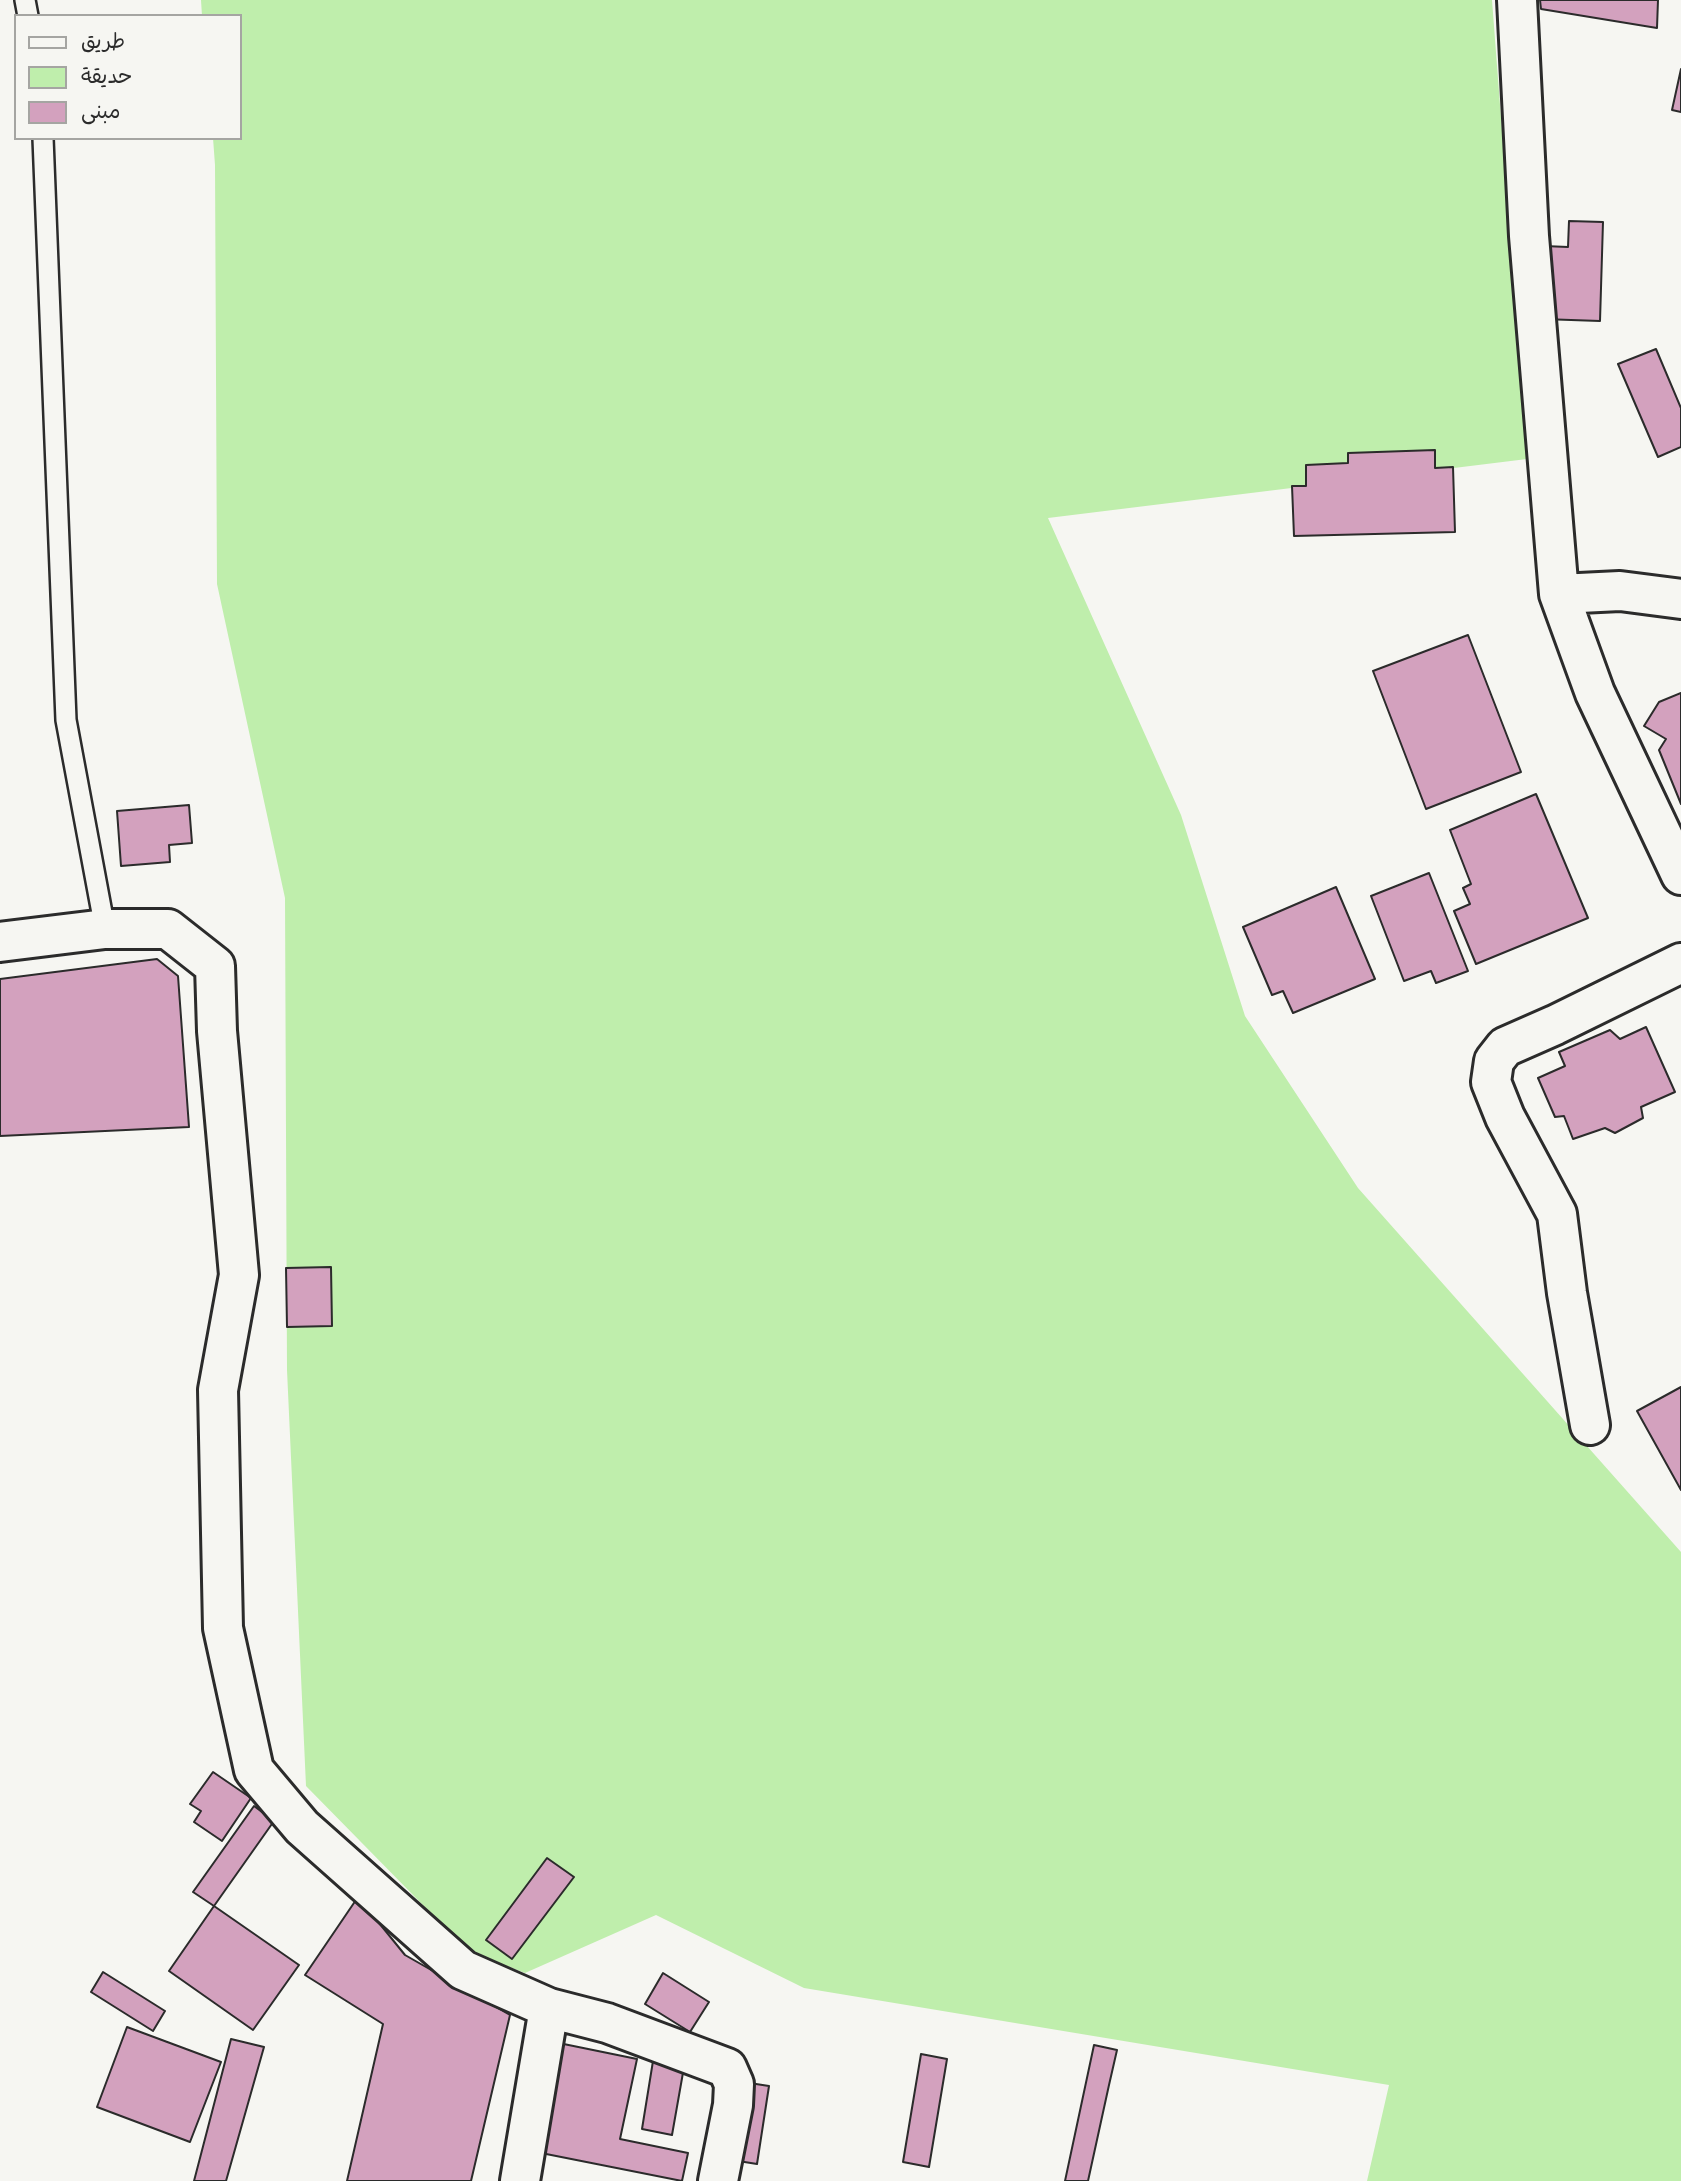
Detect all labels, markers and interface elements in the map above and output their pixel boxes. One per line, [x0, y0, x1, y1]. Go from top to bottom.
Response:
legend [14, 14, 242, 140]
text: طريق [81, 28, 125, 53]
text: حديقة [81, 63, 132, 88]
text: مبنى [81, 98, 120, 123]

